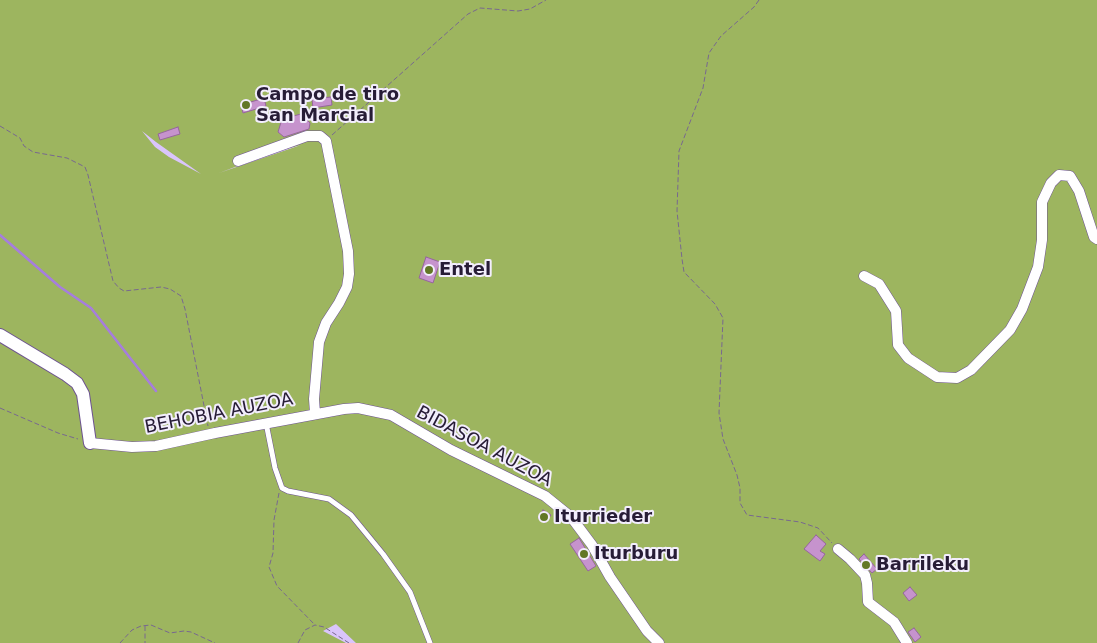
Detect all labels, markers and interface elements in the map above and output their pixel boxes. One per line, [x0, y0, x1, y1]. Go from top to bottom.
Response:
place label: Campo de tiro San Marcial [256, 84, 399, 126]
marker: Campo de tiro San Marcial [240, 99, 252, 111]
place label: Entel [439, 259, 491, 281]
marker: Entel [423, 264, 435, 276]
street label: BEHOBIA AUZOA [143, 389, 295, 439]
street label: BIDASOA AUZOA [412, 402, 556, 492]
place label: Iturrieder [554, 506, 652, 528]
marker: Iturrieder [538, 511, 550, 523]
place label: Iturburu [594, 543, 678, 565]
marker: Iturburu [578, 548, 590, 560]
place label: Barrileku [876, 554, 969, 576]
marker: Barrileku [860, 559, 872, 571]

